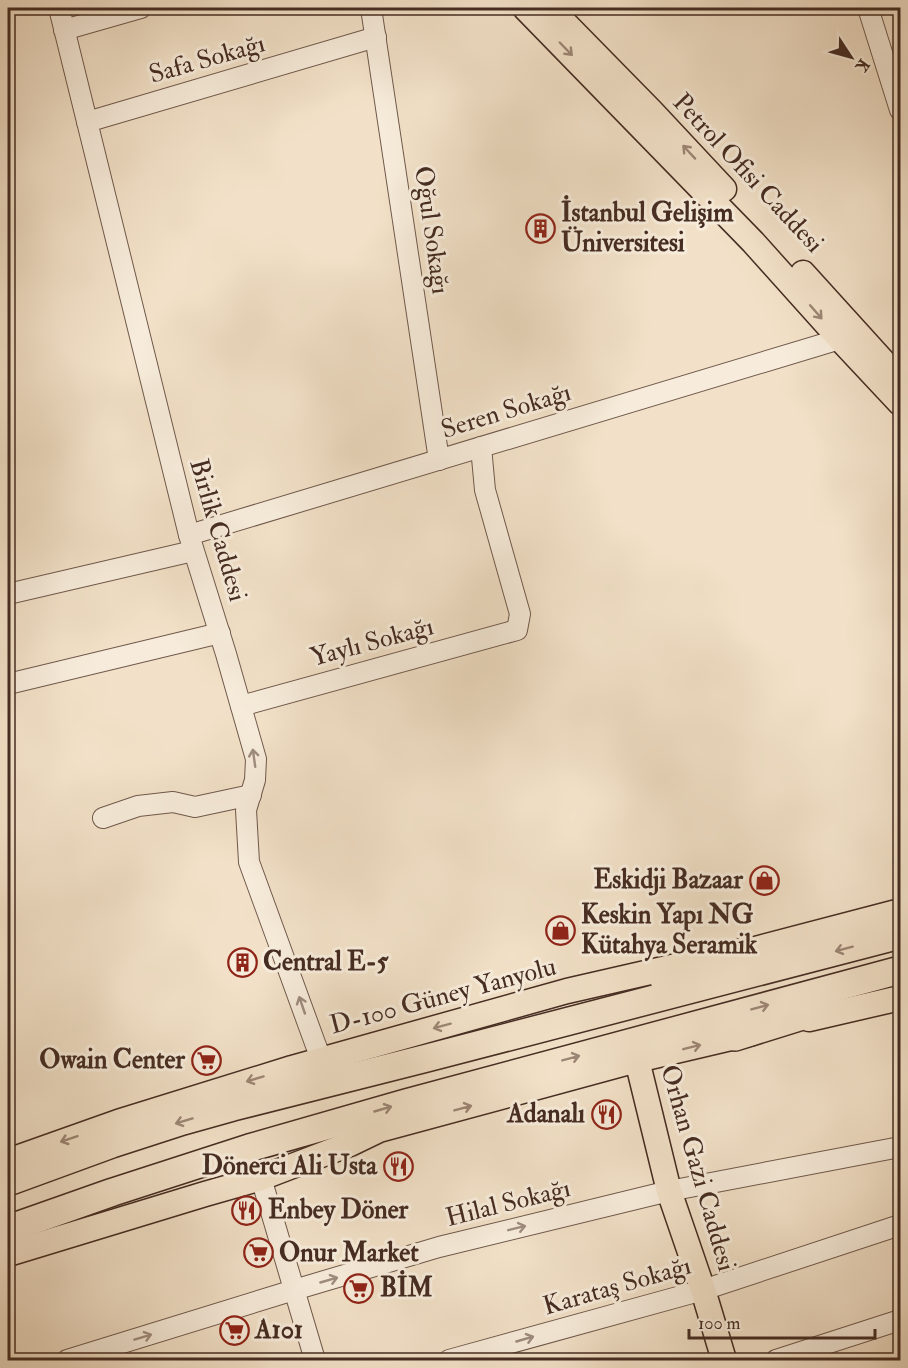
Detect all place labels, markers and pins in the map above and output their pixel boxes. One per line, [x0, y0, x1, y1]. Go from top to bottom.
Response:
place label: İstanbul Gelişim Üniversitesi [561, 195, 734, 259]
building icon: İstanbul Gelişim Üniversitesi [524, 212, 556, 244]
place label: Eskidji Bazaar [594, 864, 743, 896]
shop icon: Eskidji Bazaar [748, 864, 780, 896]
place label: Keskin Yapı NG Kütahya Seramik [581, 899, 758, 962]
shop icon: Keskin Yapı NG Kütahya Seramik [544, 914, 576, 946]
building icon: Central E-5 [226, 946, 258, 978]
place label: Central E-5 [263, 946, 389, 978]
place label: Owain Center [39, 1044, 185, 1076]
supermarket icon: Owain Center [190, 1044, 222, 1076]
place label: Adanalı [506, 1098, 585, 1130]
restaurant icon: Adanalı [590, 1098, 622, 1130]
place label: Dönerci Ali Usta [202, 1150, 378, 1182]
restaurant icon: Dönerci Ali Usta [382, 1150, 414, 1182]
restaurant icon: Enbey Döner [231, 1194, 263, 1226]
place label: Enbey Döner [268, 1194, 409, 1227]
supermarket icon: Onur Market [242, 1237, 274, 1269]
place label: Onur Market [279, 1237, 419, 1269]
place label: BİM [380, 1270, 433, 1304]
supermarket icon: BİM [343, 1272, 375, 1304]
supermarket icon: A101 [218, 1314, 250, 1346]
place label: A101 [254, 1314, 303, 1346]

